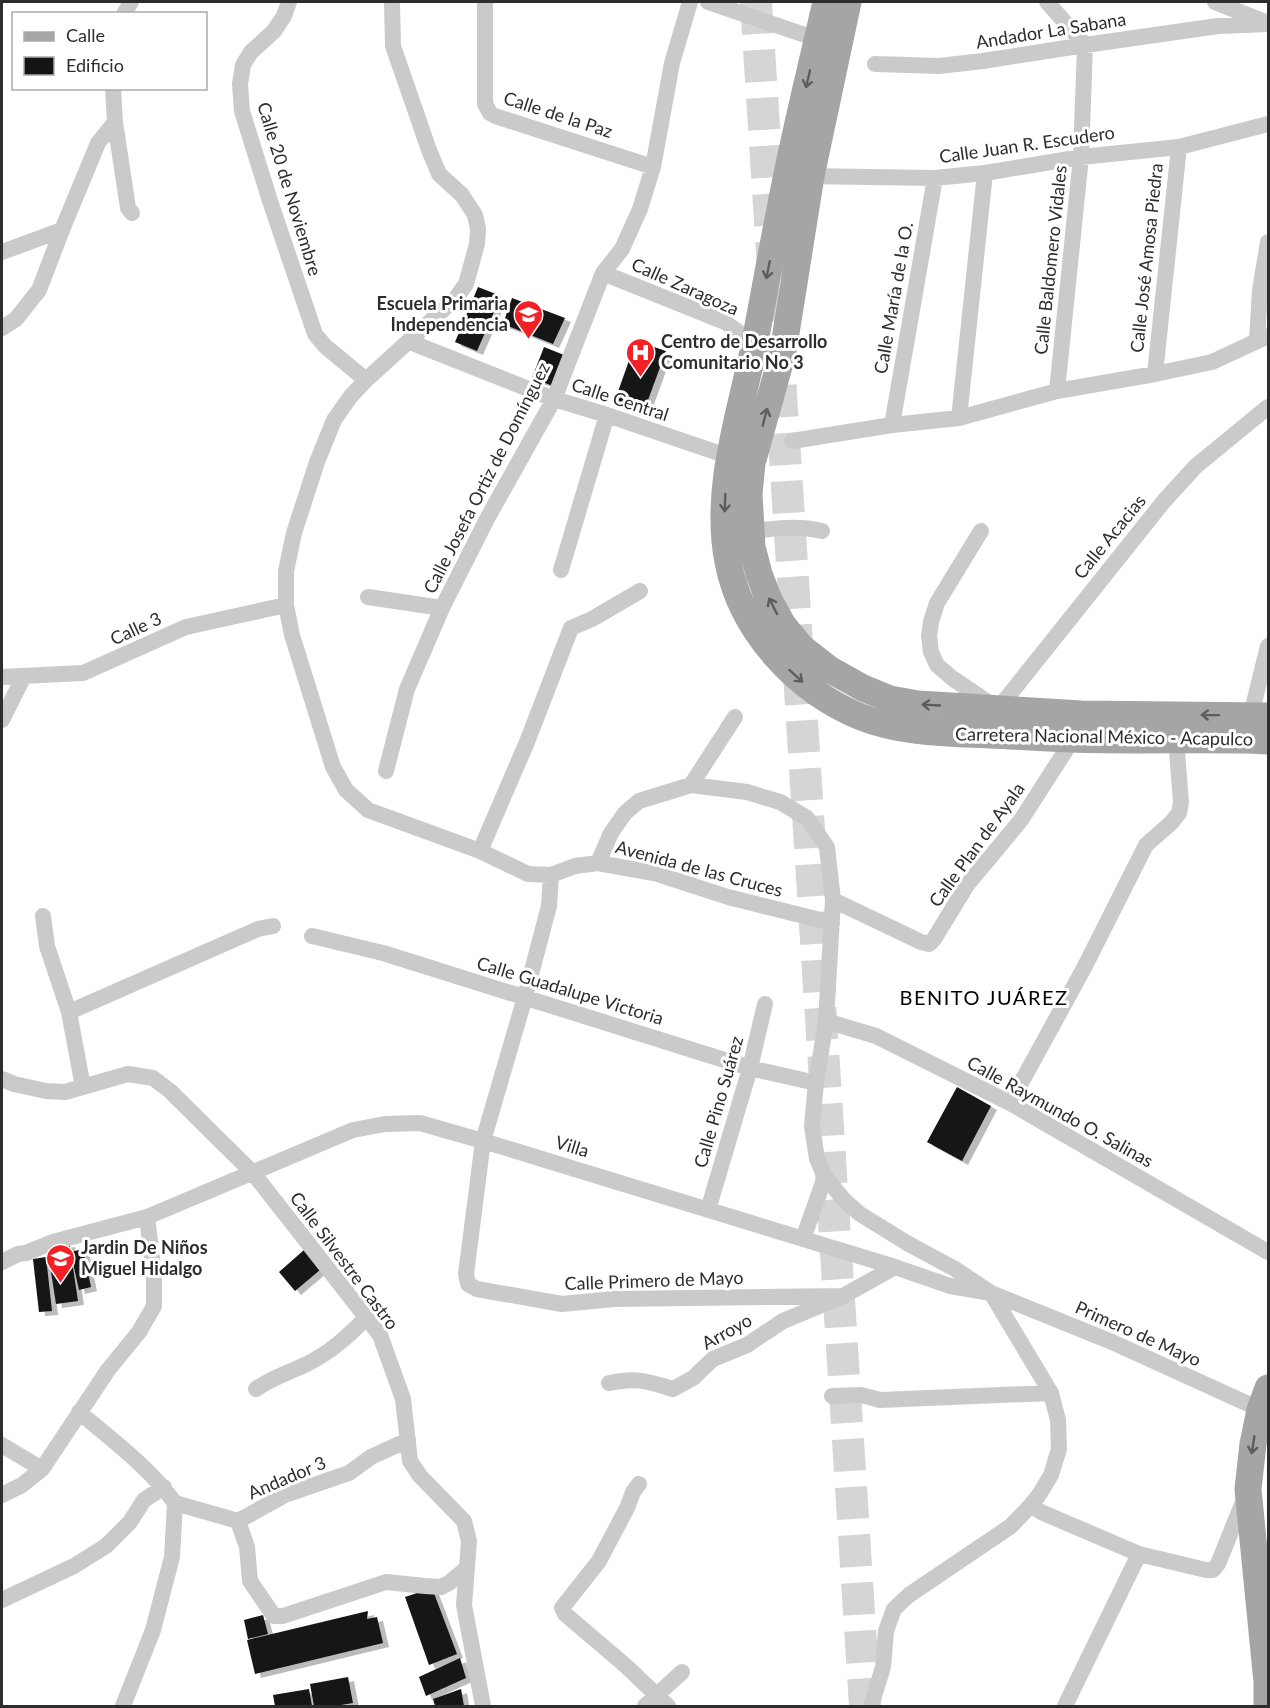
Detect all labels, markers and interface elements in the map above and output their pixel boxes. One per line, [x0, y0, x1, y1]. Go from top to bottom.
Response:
street label: Andador La Sabana [974, 7, 1127, 53]
legend [12, 12, 207, 90]
text: Calle [66, 24, 105, 46]
text: Edificio [66, 54, 124, 76]
one-way arrow [802, 69, 813, 88]
street label: Calle de la Paz [501, 86, 616, 142]
street label: Calle 20 de Noviembre [253, 99, 327, 278]
street label: Calle Juan R. Escudero [938, 121, 1116, 167]
street label: Calle José Amosa Piedra [1125, 162, 1167, 354]
street label: Calle Baldomero Vidales [1029, 164, 1071, 356]
street label: Calle María de la O. [869, 220, 917, 375]
street label: Calle Zaragoza [628, 253, 742, 320]
one-way arrow [763, 260, 774, 279]
place label: Escuela Primaria Independencia [377, 292, 508, 335]
school or university icon: Escuela Primaria Independencia [513, 298, 545, 340]
place label: Centro de Desarrollo Comunitario No 3 [661, 330, 827, 373]
hospital icon: Centro de Desarrollo Comunitario No 3 [624, 336, 656, 378]
street label: Calle Josefa Ortiz de Domínguez [418, 358, 554, 597]
street label: Calle Central [569, 373, 672, 425]
one-way arrow [760, 408, 771, 427]
street label: Calle Acacias [1069, 490, 1150, 583]
one-way arrow [720, 492, 731, 512]
one-way arrow [767, 598, 778, 616]
street label: Calle 3 [106, 607, 165, 649]
one-way arrow [789, 669, 804, 683]
one-way arrow [922, 699, 942, 710]
one-way arrow [1201, 709, 1221, 721]
street label: Carretera Nacional México - Acapulco [955, 722, 1253, 750]
street label: Calle Plan de Ayala [924, 778, 1029, 911]
street label: Avenida de las Cruces [613, 835, 785, 901]
street label: Calle Guadalupe Victoria [474, 951, 666, 1029]
district label: BENITO JUÁREZ [899, 985, 1069, 1009]
street label: Calle Pino Suárez [689, 1033, 747, 1170]
street label: Calle Raymundo O. Salinas [964, 1051, 1158, 1172]
street label: Villa [553, 1131, 592, 1162]
street label: Calle Silvestre Castro [286, 1187, 404, 1334]
place label: Jardin De Niños Miguel Hidalgo [81, 1236, 208, 1279]
school or university icon: Jardin De Niños Miguel Hidalgo [44, 1242, 76, 1284]
street label: Calle Primero de Mayo [564, 1266, 744, 1294]
street label: Primero de Mayo [1072, 1295, 1205, 1371]
street label: Arroyo [698, 1308, 755, 1354]
one-way arrow [1248, 1434, 1259, 1454]
street label: Andador 3 [244, 1451, 329, 1503]

